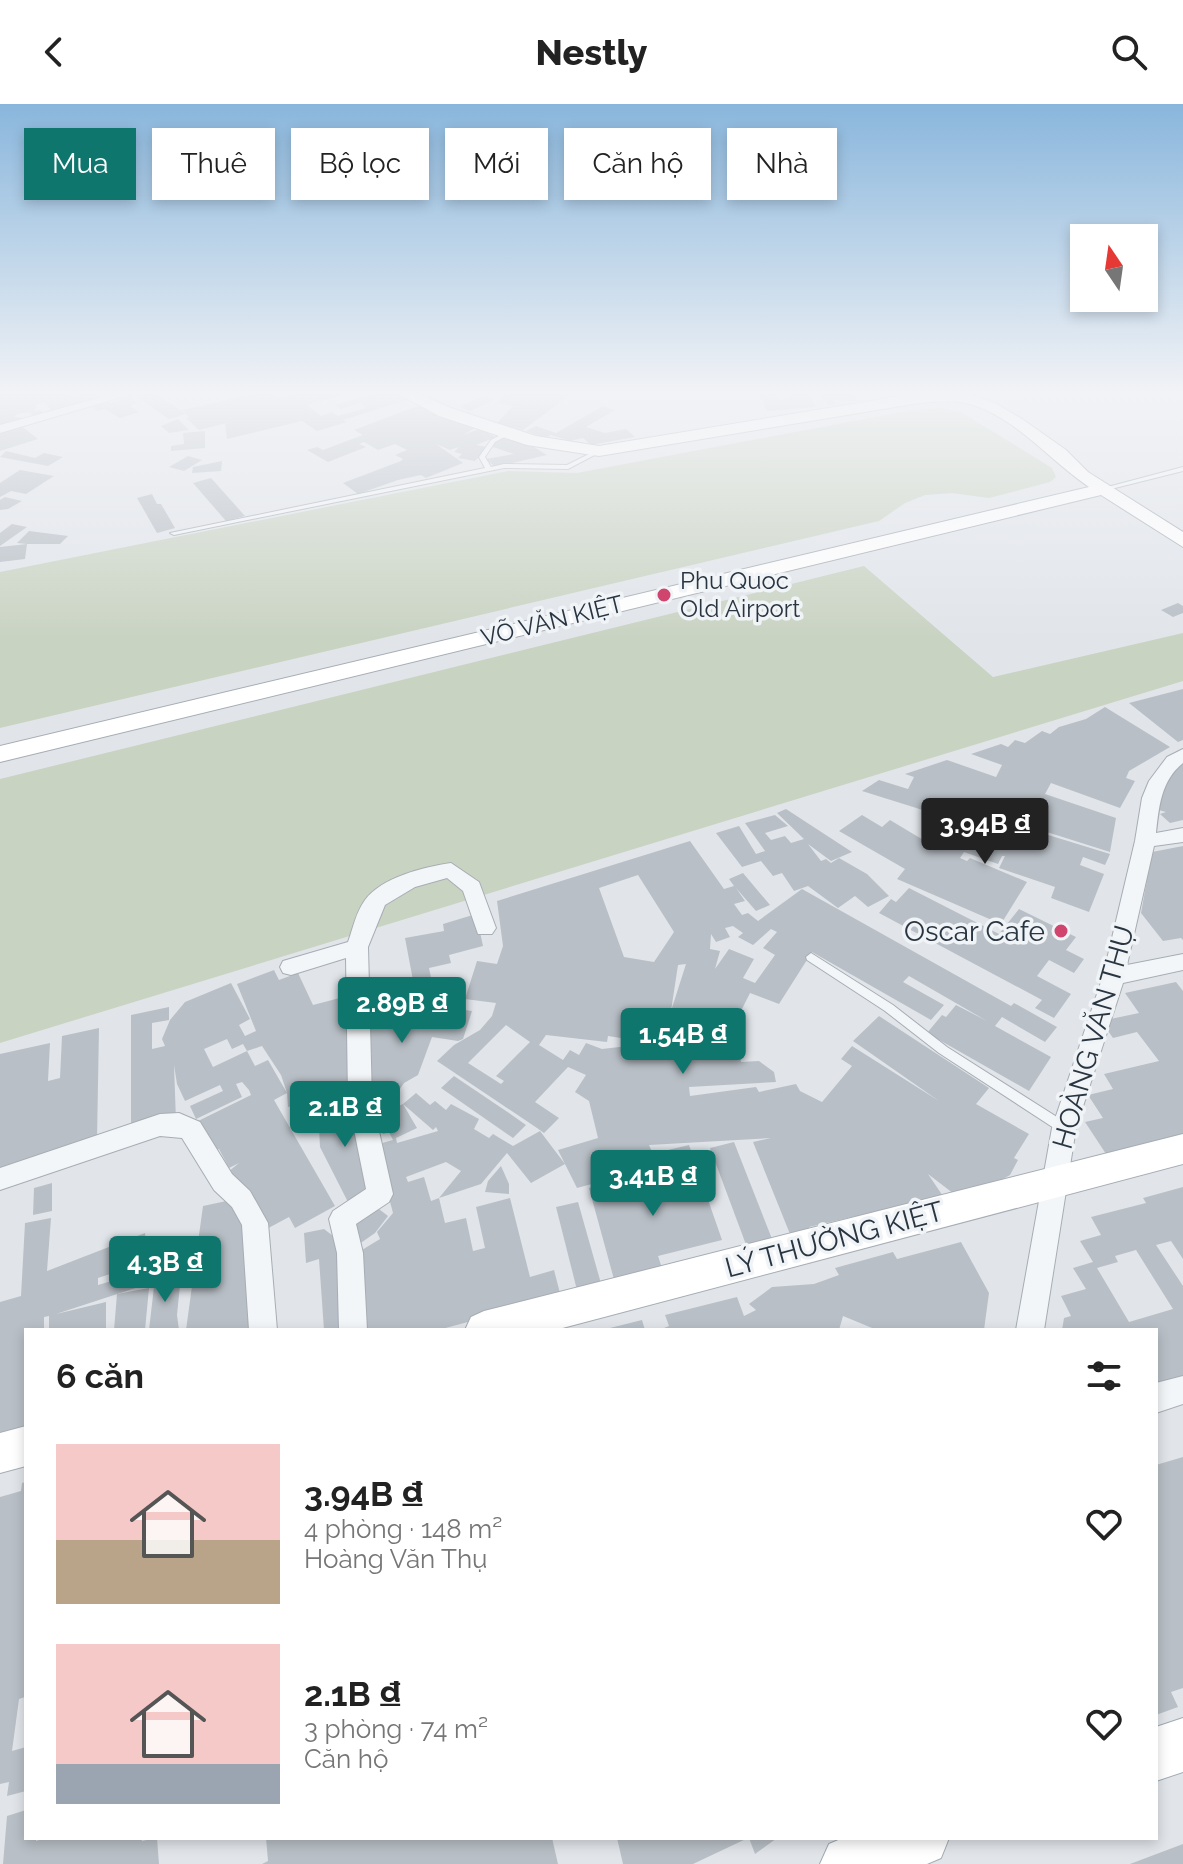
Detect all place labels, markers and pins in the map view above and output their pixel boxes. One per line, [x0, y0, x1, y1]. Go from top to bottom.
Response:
place label: Phu Quoc Old Airport [680, 566, 800, 623]
marker: Phu Quoc Old Airport [655, 586, 673, 604]
pin: 3.94B ₫ [911, 798, 1059, 866]
place label: Oscar Cafe [904, 915, 1045, 948]
marker: Oscar Cafe [1052, 922, 1070, 940]
pin: 2.89B ₫ [328, 977, 476, 1045]
pin: 1.54B ₫ [609, 1008, 757, 1076]
pin: 2.1B ₫ [280, 1081, 410, 1149]
pin: 3.41B ₫ [579, 1150, 727, 1218]
pin: 4.3B ₫ [100, 1236, 230, 1304]

